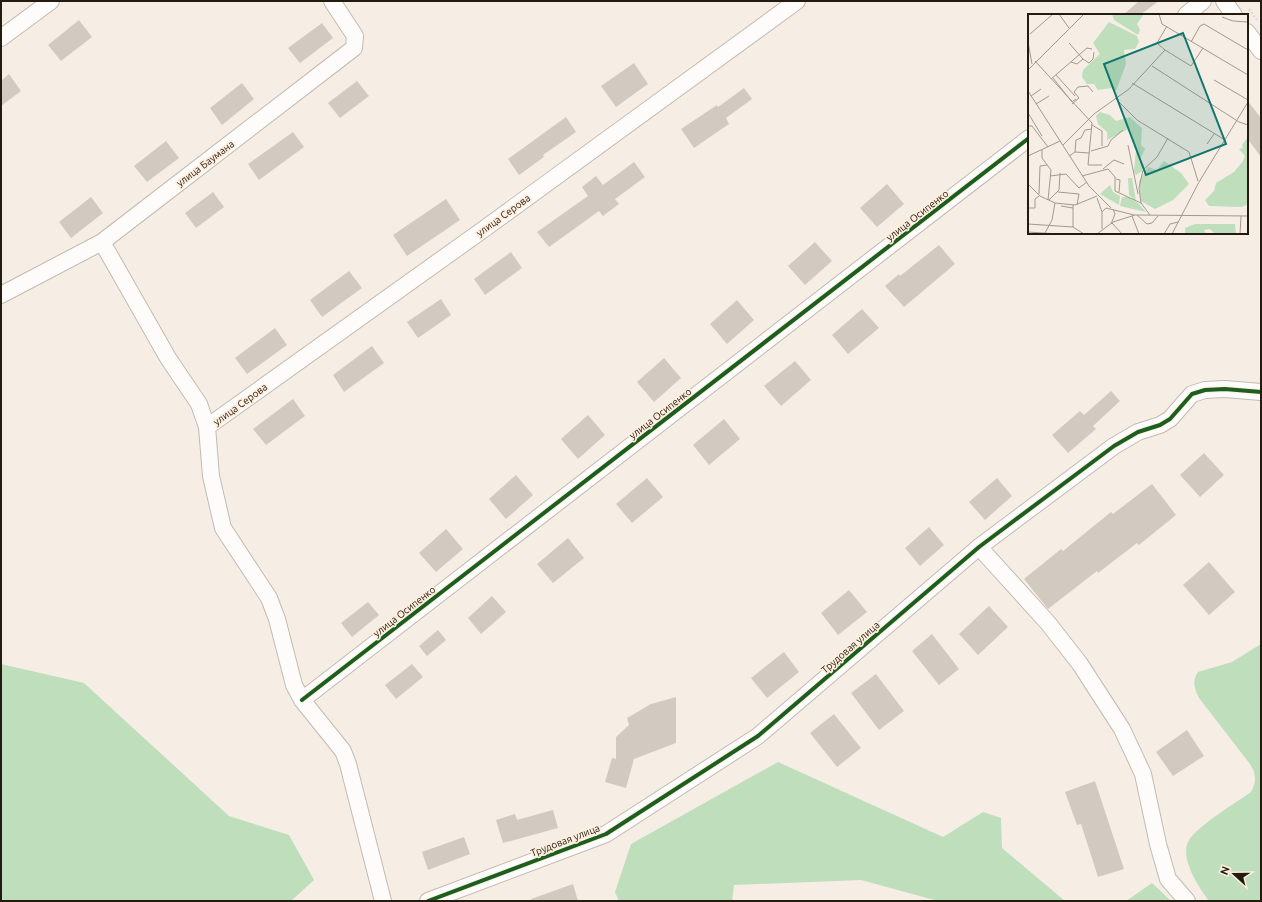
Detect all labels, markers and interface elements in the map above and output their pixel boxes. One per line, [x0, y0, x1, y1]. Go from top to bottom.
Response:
inset map [1028, 14, 1248, 234]
street label: улица Баумана [174, 138, 236, 189]
street label: улица Осипенко [884, 188, 951, 243]
street label: улица Серова [474, 192, 532, 239]
street label: улица Серова [211, 381, 269, 428]
street label: улица Осипенко [627, 386, 694, 441]
street label: улица Осипенко [371, 584, 438, 639]
street label: Трудовая улица [819, 619, 882, 676]
street label: Трудовая улица [529, 822, 601, 859]
north arrow [1214, 854, 1254, 894]
text: N [1218, 864, 1232, 876]

